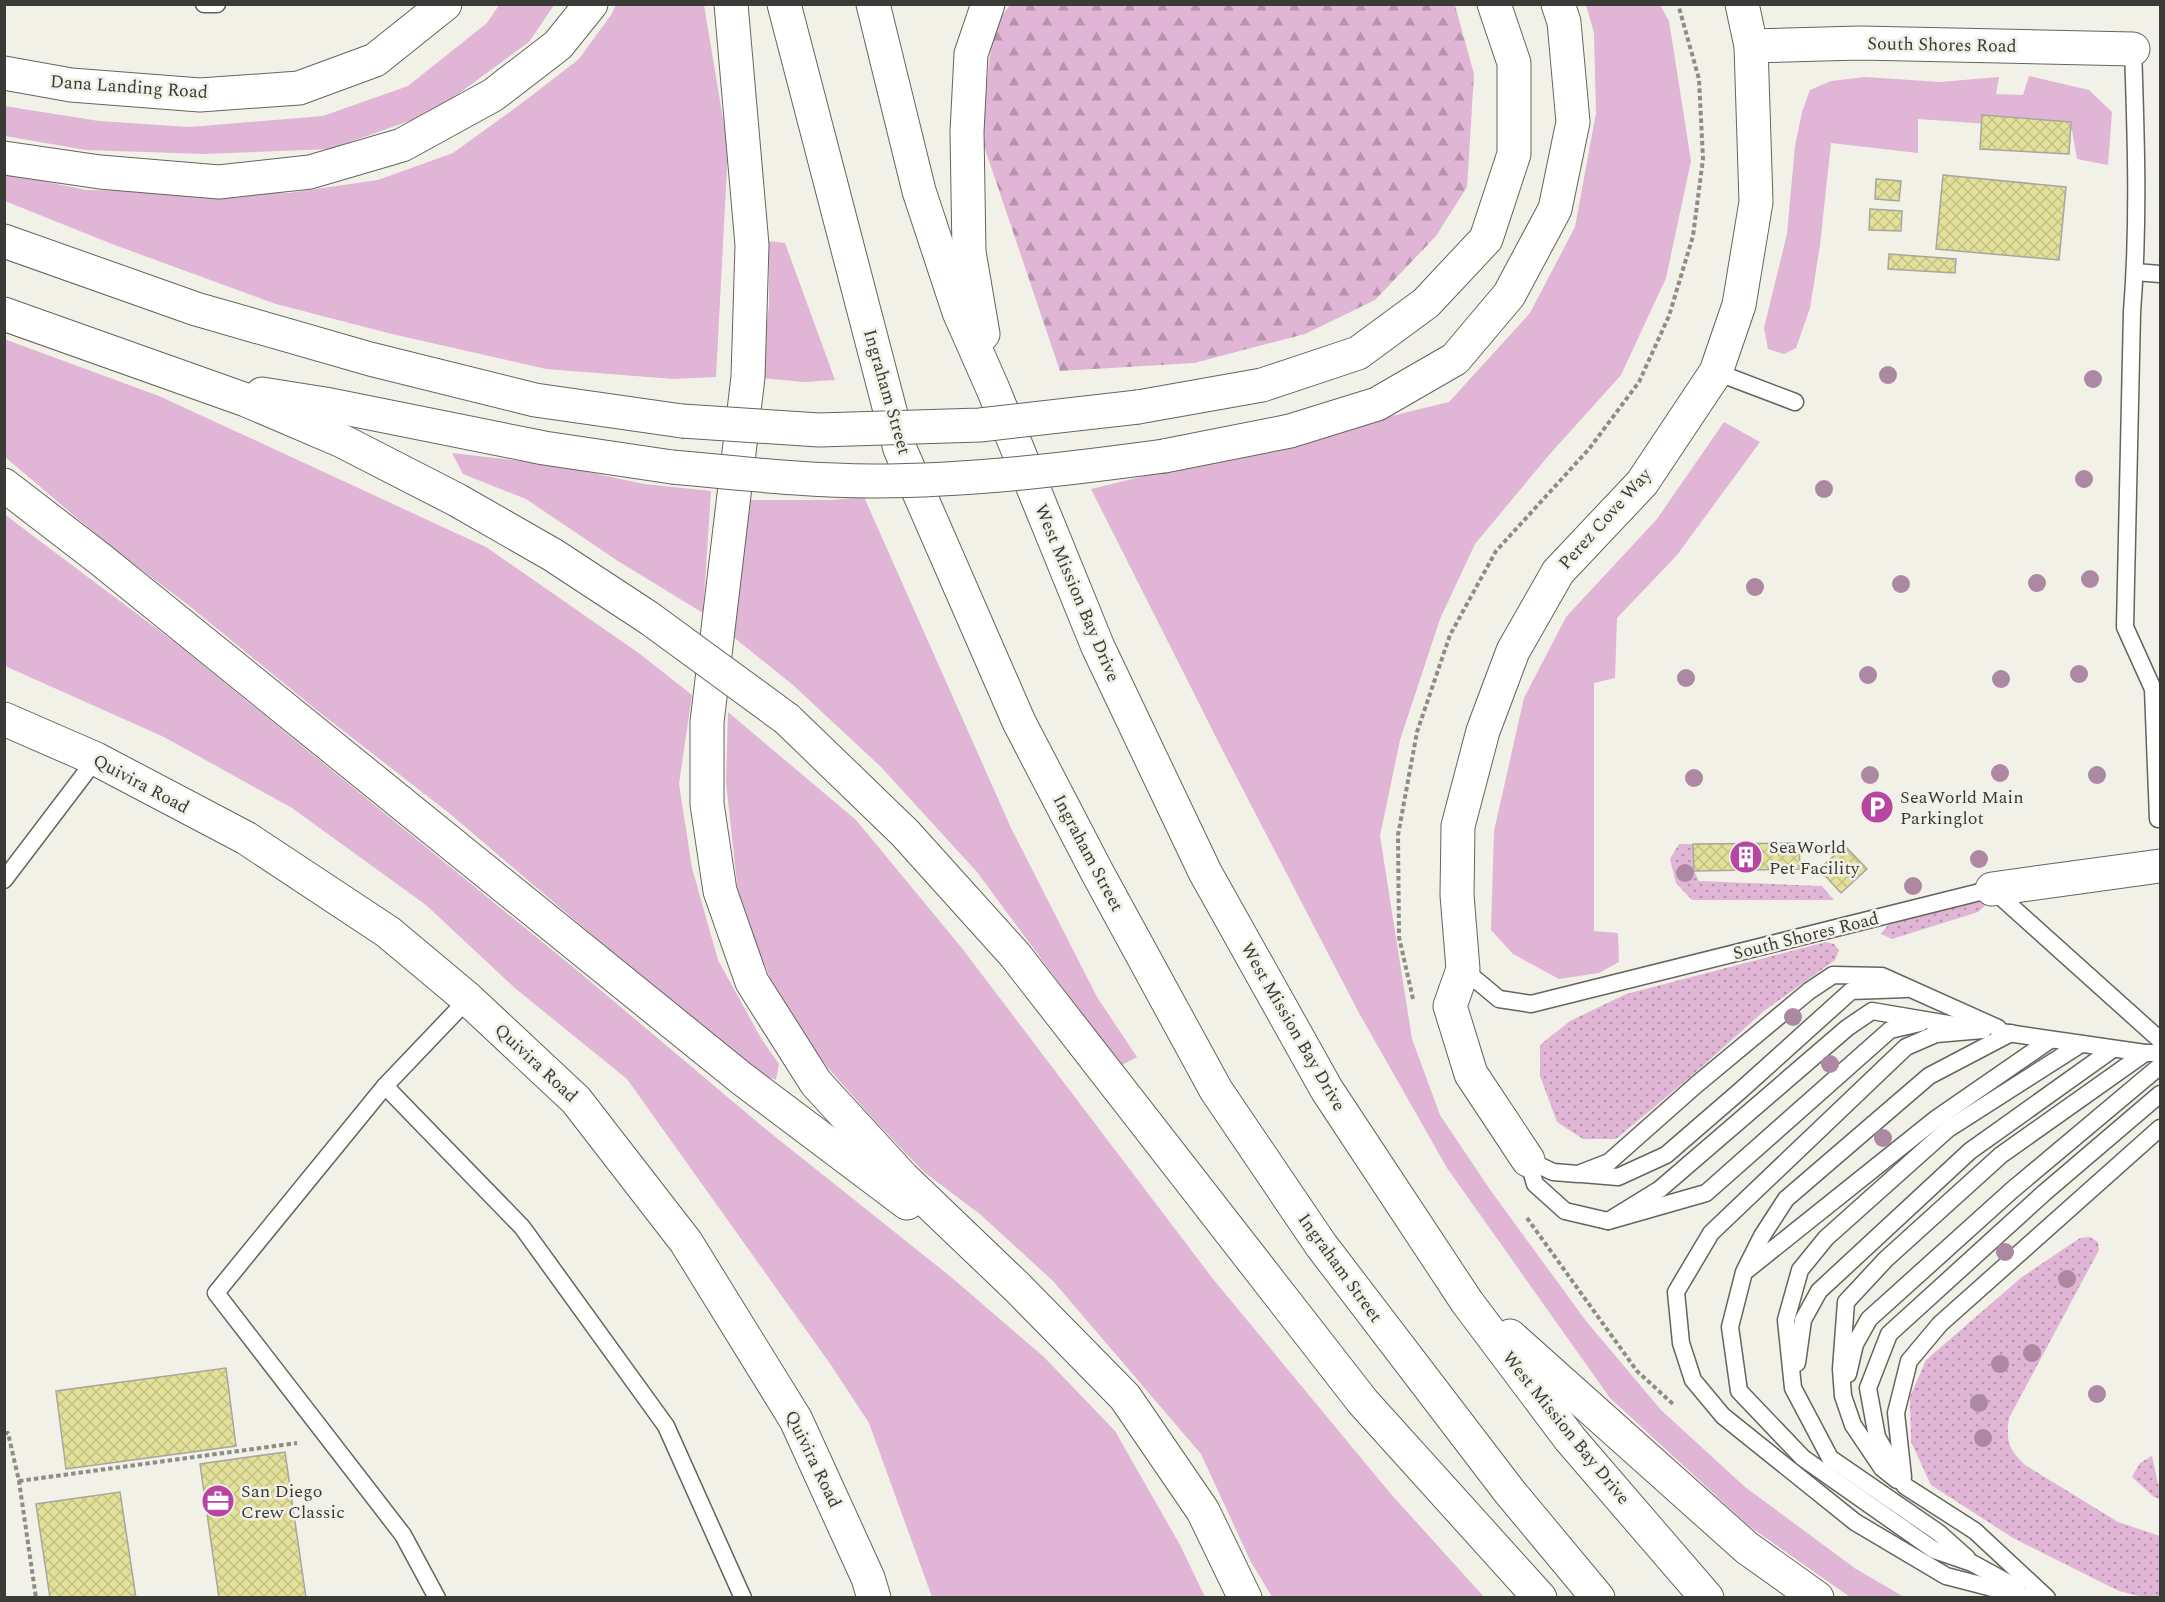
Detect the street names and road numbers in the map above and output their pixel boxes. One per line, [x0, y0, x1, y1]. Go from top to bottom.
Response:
street label: South Shores Road [1867, 30, 2017, 60]
street label: Dana Landing Road [49, 68, 209, 106]
street label: Ingraham Street [856, 326, 918, 458]
street label: Perez Cove Way [1552, 461, 1659, 576]
street label: West Mission Bay Drive [1027, 500, 1127, 686]
street label: Quivira Road [88, 747, 194, 821]
street label: Ingraham Street [1046, 789, 1130, 917]
street label: South Shores Road [1730, 905, 1882, 967]
street label: West Mission Bay Drive [1234, 938, 1352, 1116]
street label: Quivira Road [488, 1017, 584, 1109]
street label: Ingraham Street [1291, 1208, 1389, 1328]
street label: West Mission Bay Drive [1495, 1345, 1637, 1511]
street label: Quivira Road [778, 1406, 848, 1512]

